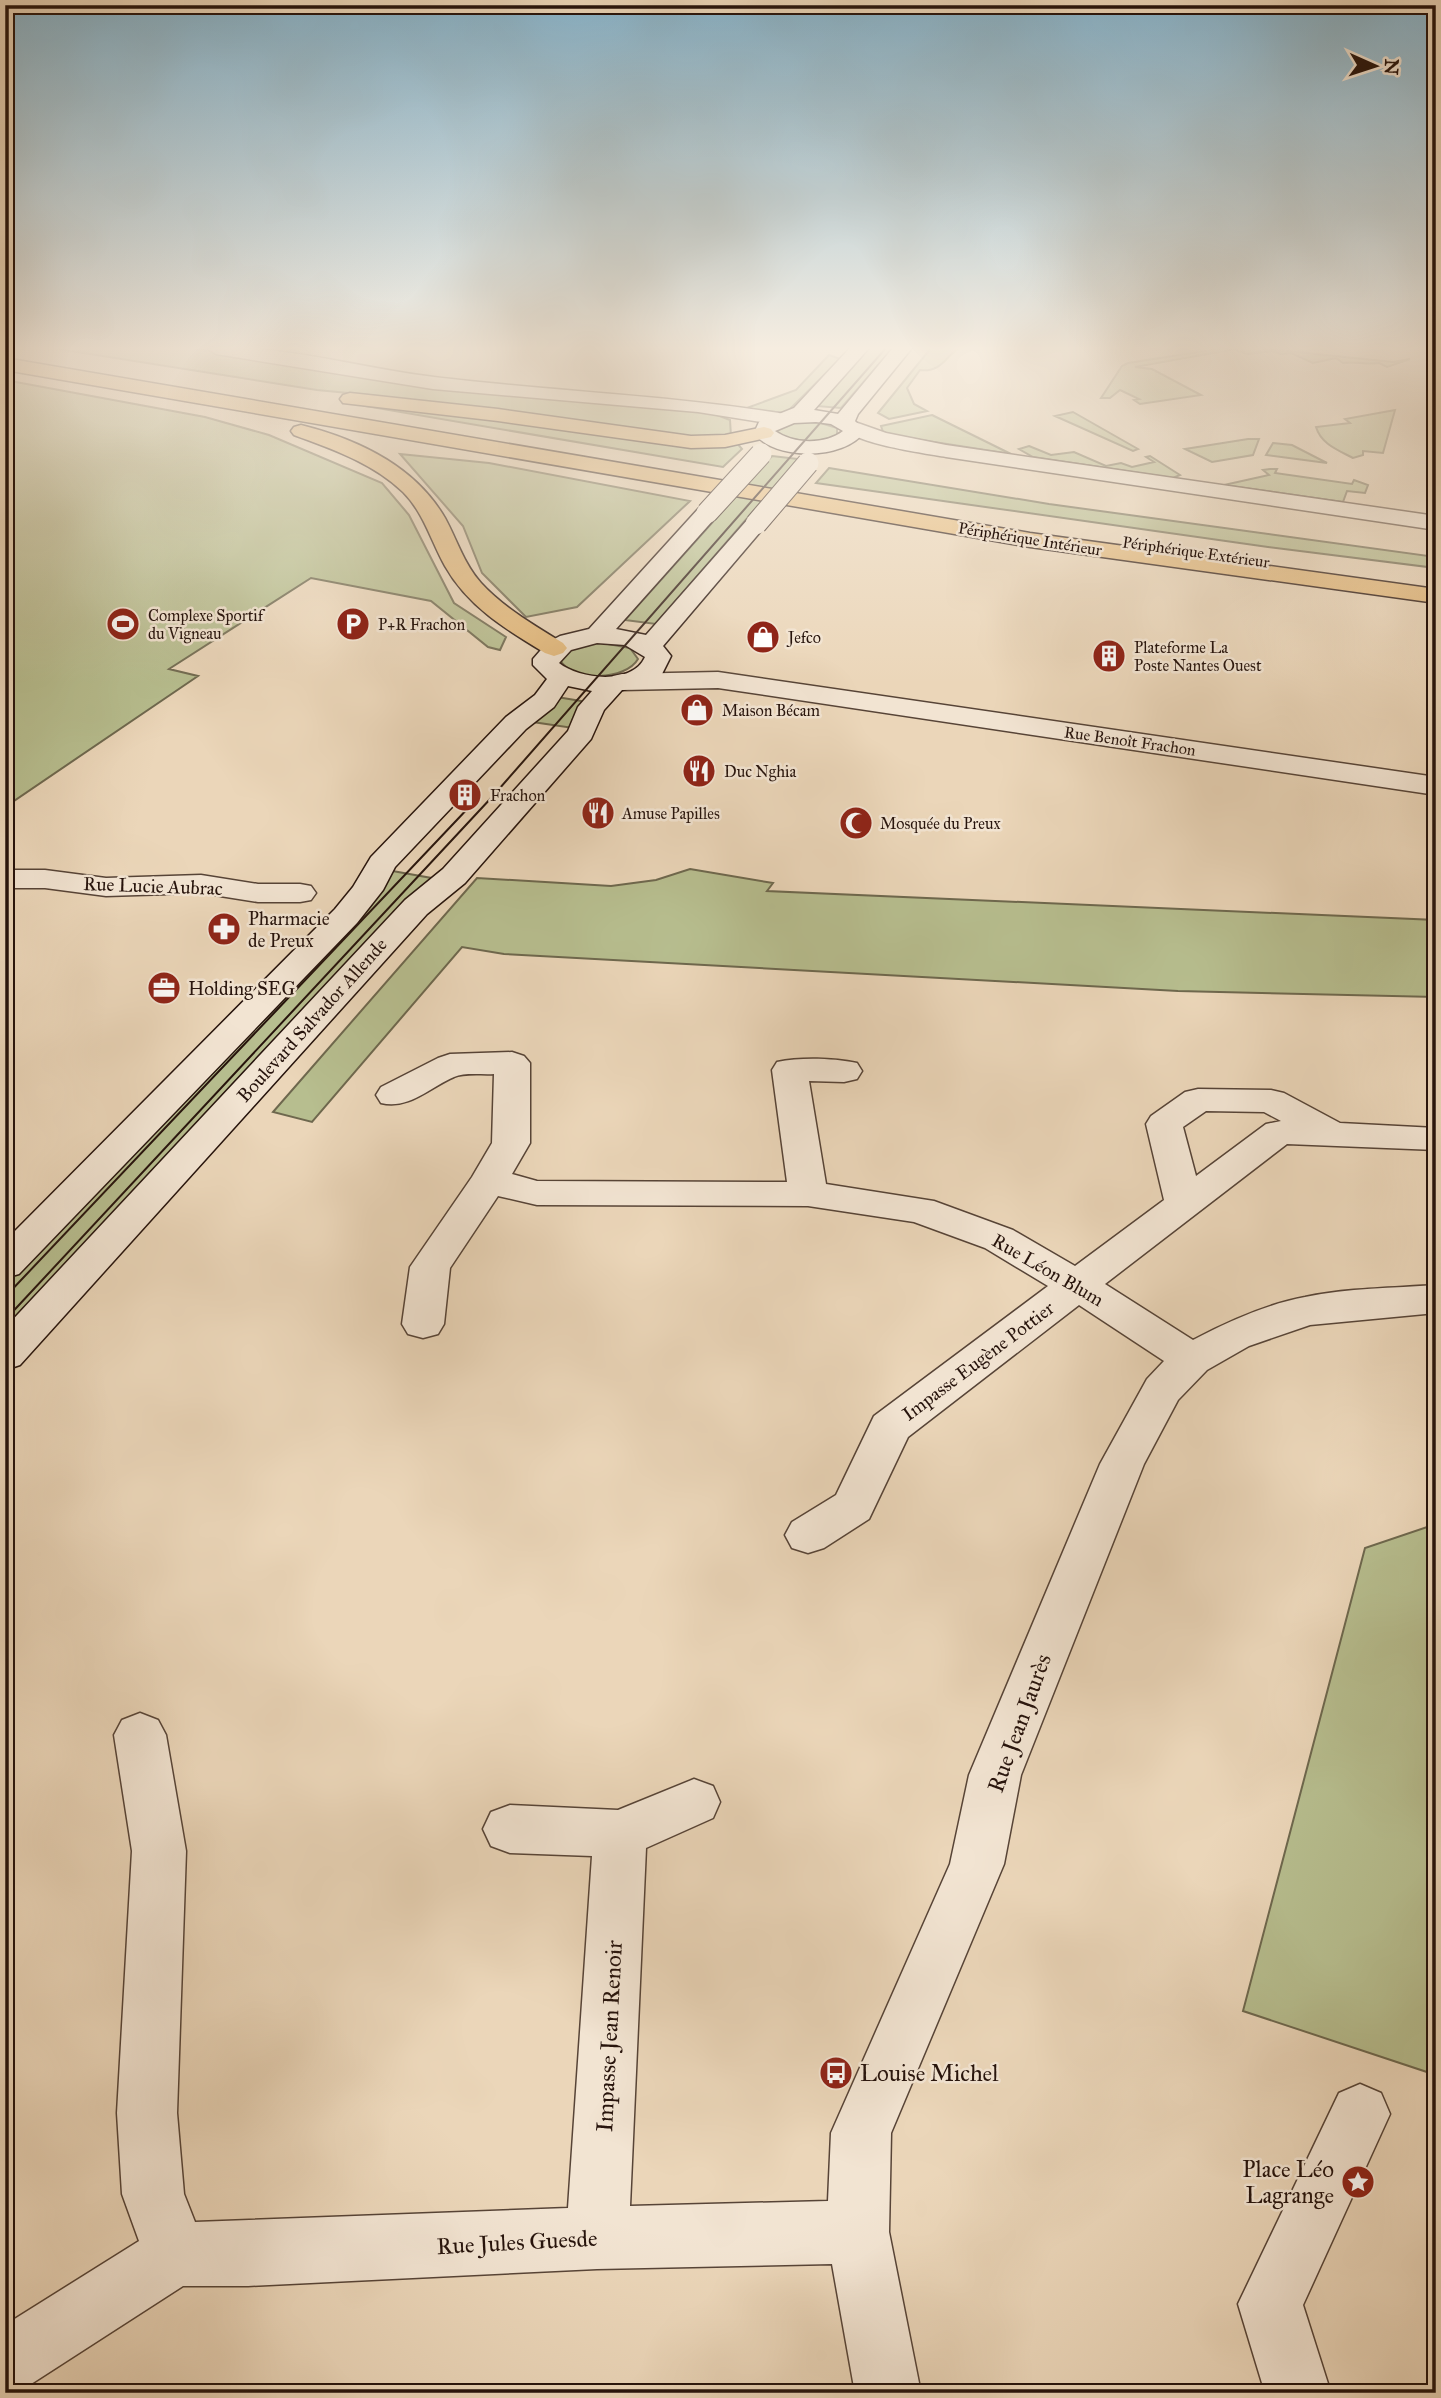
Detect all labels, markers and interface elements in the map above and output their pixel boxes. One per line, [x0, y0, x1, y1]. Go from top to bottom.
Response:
north arrow [1340, 32, 1410, 102]
text: N [1380, 58, 1403, 76]
street label: Périphérique Intérieur [957, 518, 1103, 561]
street label: Périphérique Extérieur [1121, 532, 1271, 573]
sports icon: Complexe Sportif du Vigneau [104, 605, 142, 643]
parking icon: P+R Frachon [334, 605, 372, 643]
place label: Complexe Sportif du Vigneau [148, 606, 266, 644]
place label: P+R Frachon [378, 615, 465, 634]
shop icon: Jefco [744, 618, 782, 656]
place label: Jefco [786, 628, 821, 648]
building icon: Plateforme La Poste Nantes Ouest [1090, 637, 1128, 675]
place label: Plateforme La Poste Nantes Ouest [1134, 638, 1262, 675]
shop icon: Maison Bécam [678, 691, 716, 729]
place label: Maison Bécam [722, 701, 821, 720]
street label: Rue Benoît Frachon [1063, 722, 1197, 760]
restaurant icon: Duc Nghia [680, 752, 718, 790]
place label: Duc Nghia [724, 762, 796, 782]
building icon: Frachon [446, 776, 484, 814]
place label: Frachon [490, 786, 546, 805]
restaurant icon: Amuse Papilles [579, 794, 617, 832]
place label: Amuse Papilles [621, 804, 720, 823]
mosque icon: Mosquée du Preux [837, 804, 875, 842]
place label: Mosquée du Preux [880, 814, 1001, 834]
street label: Rue Lucie Aubrac [83, 872, 223, 900]
place label: Pharmacie de Preux [248, 907, 330, 952]
pharmacy icon: Pharmacie de Preux [205, 910, 243, 948]
street label: Boulevard Salvador Allende [232, 933, 392, 1107]
office icon: Holding SEG [145, 969, 183, 1007]
place label: Holding SEG [188, 977, 295, 1001]
street label: Rue Léon Blum [988, 1229, 1108, 1311]
street label: Impasse Eugène Pottier [898, 1296, 1060, 1426]
street label: Rue Jean Jaurès [981, 1650, 1057, 1796]
street label: Impasse Jean Renoir [590, 1939, 628, 2133]
bus stop icon: Louise Michel [817, 2054, 855, 2092]
place label: Louise Michel [860, 2059, 999, 2087]
place label: Place Léo Lagrange [1242, 2155, 1334, 2210]
place icon: Place Léo Lagrange [1339, 2163, 1377, 2201]
street label: Rue Jules Guesde [436, 2224, 598, 2260]

